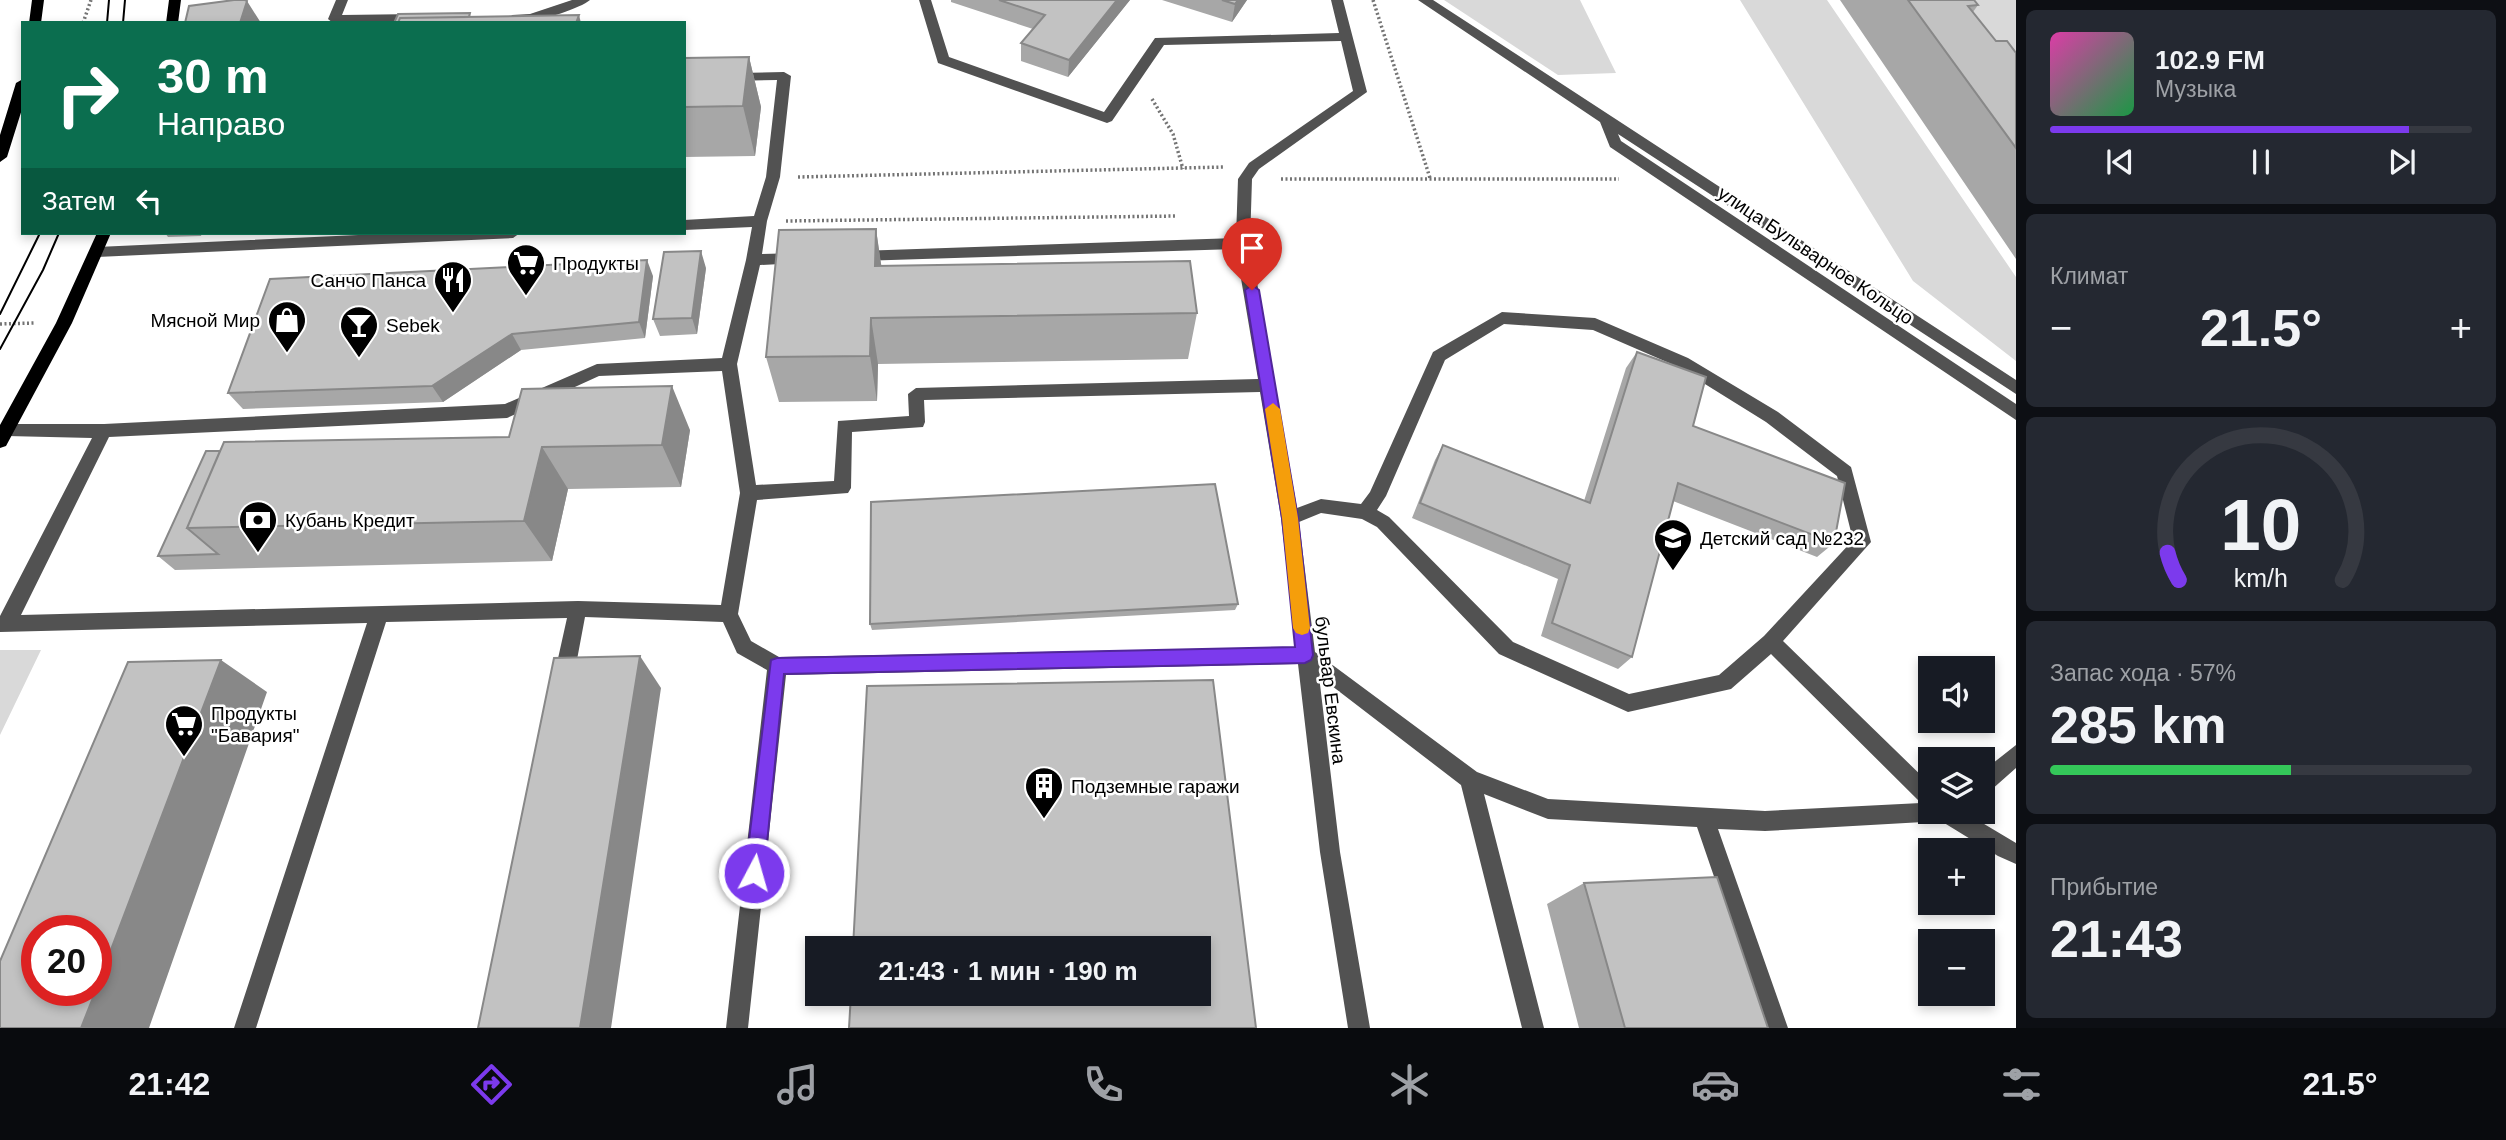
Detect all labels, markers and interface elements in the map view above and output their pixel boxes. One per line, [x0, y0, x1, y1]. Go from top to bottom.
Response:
text: 102.9 FM [2155, 45, 2265, 75]
icon: right [42, 49, 133, 140]
text: 30 m [157, 49, 269, 103]
text: Музыка [2155, 76, 2236, 102]
text: Направо [157, 106, 285, 142]
icon: previous [2101, 143, 2139, 181]
icon: pause [2242, 143, 2280, 181]
icon: next [2383, 143, 2421, 181]
icon: left [130, 182, 168, 220]
street label: улица Бульварное Кольцо [1714, 182, 1917, 329]
text: Затем [42, 186, 116, 216]
pin [1222, 218, 1282, 290]
icon: arrive [1233, 229, 1271, 267]
supermarket icon: Продукты [505, 242, 547, 297]
place label: Продукты [553, 253, 639, 274]
restaurant icon: Санчо Панса [432, 259, 474, 314]
text: Климат [2050, 263, 2128, 289]
place label: Санчо Панса [310, 270, 426, 291]
shop icon: Мясной Мир [266, 299, 308, 354]
text: 21.5° [2200, 299, 2322, 357]
bar icon: Sebek [338, 304, 380, 359]
text: − [2050, 307, 2072, 349]
text: + [2450, 307, 2472, 349]
place label: Мясной Мир [150, 310, 260, 331]
place label: Sebek [386, 315, 440, 336]
text: 10 [2221, 484, 2301, 565]
bank icon: Кубань Кредит [237, 499, 279, 554]
place label: Кубань Кредит [285, 510, 415, 531]
school or university icon: Детский сад №232 [1652, 517, 1694, 572]
place label: Детский сад №232 [1700, 528, 1864, 549]
text: km/h [2234, 564, 2288, 592]
street label: бульвар Евскина [1311, 615, 1350, 766]
map controls [1918, 656, 1995, 1006]
button: sound [1918, 656, 1995, 733]
text: Запас хода · 57% [2050, 660, 2236, 686]
text: 285 km [2050, 696, 2226, 754]
supermarket icon: Продукты "Бавария" [163, 703, 205, 758]
place label: Продукты "Бавария" [211, 703, 299, 746]
button: layers [1918, 747, 1995, 824]
building icon: Подземные гаражи [1023, 765, 1065, 820]
place label: Подземные гаражи [1071, 776, 1240, 797]
position arrow [717, 836, 791, 910]
button: + [1918, 838, 1995, 915]
text: Прибытие [2050, 874, 2158, 900]
text: 21:43 [2050, 910, 2183, 968]
speed limit sign: 20 [21, 915, 112, 1006]
button: − [1918, 929, 1995, 1006]
text: 21:43 · 1 мин · 190 m [878, 956, 1138, 986]
icon: directions [467, 1060, 516, 1109]
icon: music [773, 1060, 822, 1109]
icon: phone [1079, 1060, 1128, 1109]
icon: climate [1385, 1060, 1434, 1109]
icon: car [1691, 1060, 1740, 1109]
icon: filters [1997, 1060, 2046, 1109]
text: 21:42 [128, 1066, 210, 1102]
text: 21.5° [2302, 1066, 2377, 1102]

